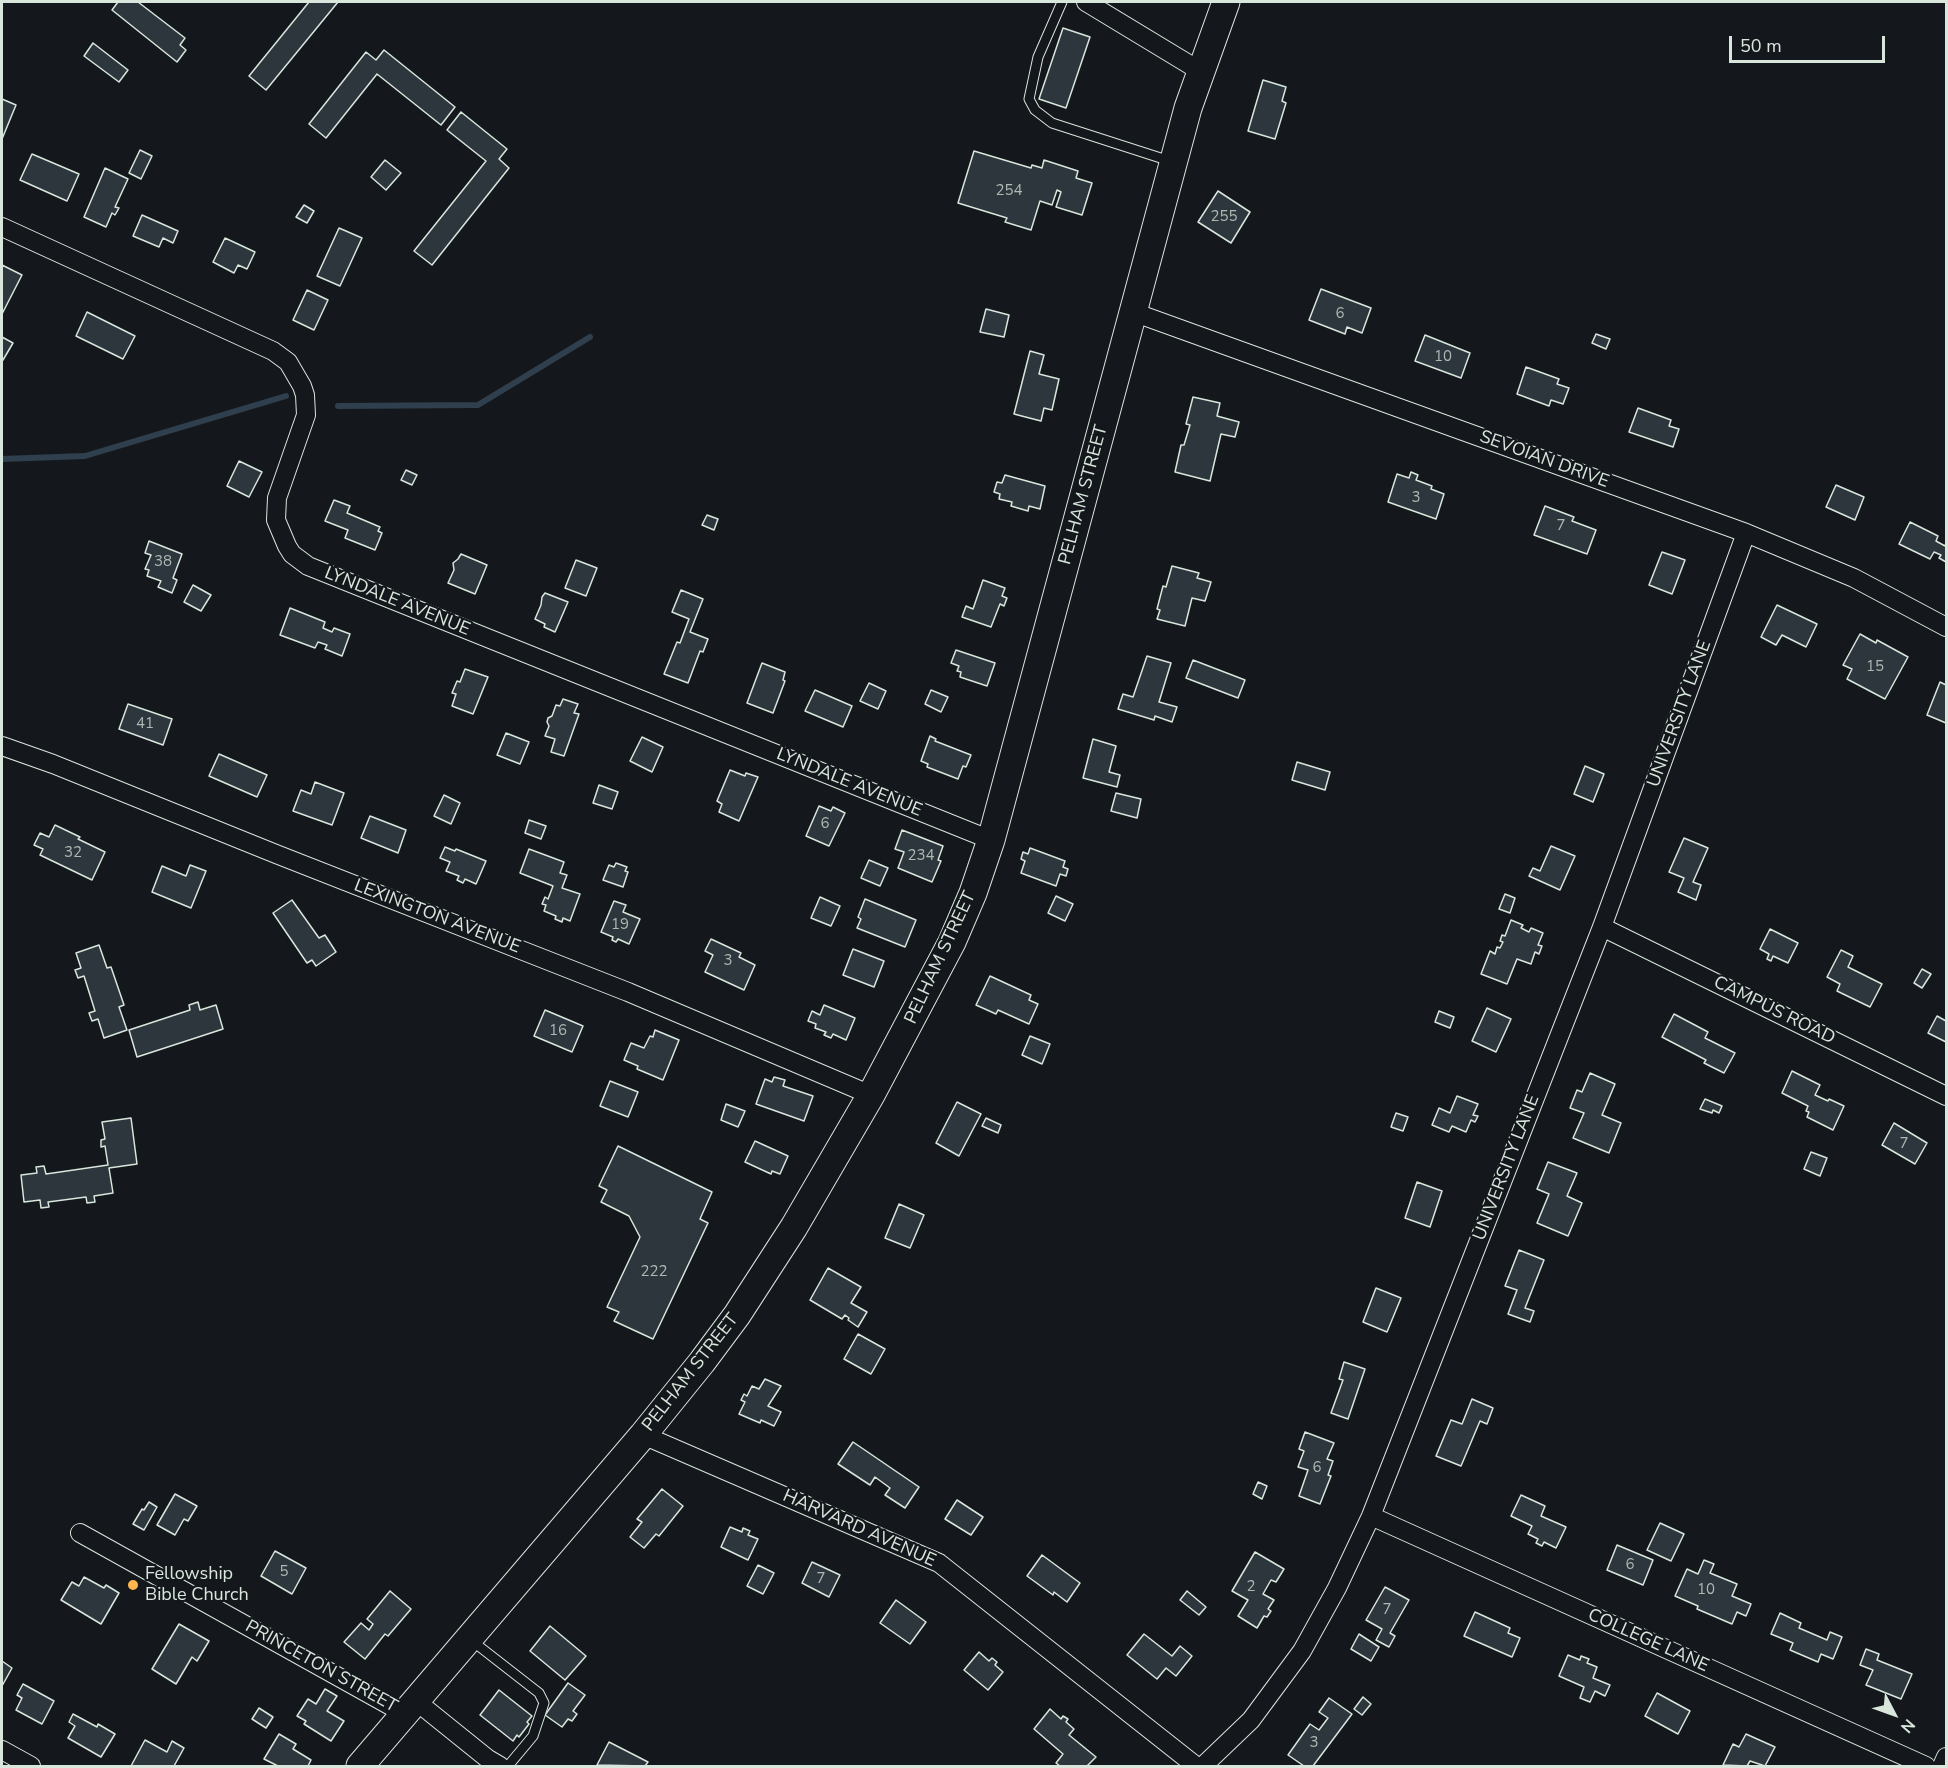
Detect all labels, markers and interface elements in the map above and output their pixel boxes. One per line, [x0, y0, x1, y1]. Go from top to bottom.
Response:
scale bar [1732, 24, 1888, 62]
text: 50 m [1740, 34, 1782, 58]
house number: 254 [996, 182, 1022, 200]
house number: 255 [1211, 208, 1237, 226]
house number: 6 [1336, 305, 1344, 323]
house number: 10 [1434, 348, 1452, 366]
street label: PELHAM STREET [1055, 423, 1113, 567]
street label: SEVOIAN DRIVE [1476, 427, 1612, 493]
house number: 3 [1412, 489, 1420, 507]
house number: 7 [1557, 517, 1565, 535]
house number: 38 [154, 553, 172, 571]
street label: LYNDALE AVENUE [321, 563, 473, 641]
street label: UNIVERSITY LANE [1643, 638, 1717, 790]
house number: 15 [1866, 658, 1884, 676]
house number: 41 [136, 715, 154, 733]
street label: LYNDALE AVENUE [773, 744, 925, 822]
house number: 6 [821, 815, 829, 833]
house number: 32 [64, 844, 82, 862]
house number: 234 [908, 847, 934, 865]
street label: LEXINGTON AVENUE [351, 875, 523, 959]
street label: PELHAM STREET [901, 888, 981, 1028]
house number: 19 [611, 916, 629, 934]
house number: 3 [724, 952, 732, 970]
street label: CAMPUS ROAD [1710, 972, 1838, 1050]
house number: 16 [549, 1022, 567, 1040]
street label: UNIVERSITY LANE [1469, 1092, 1545, 1244]
house number: 7 [1900, 1135, 1908, 1153]
house number: 222 [641, 1263, 667, 1281]
street label: PELHAM STREET [638, 1310, 744, 1436]
house number: 6 [1313, 1459, 1321, 1477]
street label: HARVARD AVENUE [779, 1486, 939, 1572]
house number: 6 [1626, 1556, 1634, 1574]
house number: 5 [280, 1563, 288, 1581]
place label: Fellowship Bible Church [145, 1564, 249, 1606]
house number: 7 [817, 1570, 825, 1588]
marker: Fellowship Bible Church [126, 1578, 140, 1592]
house number: 2 [1247, 1578, 1255, 1596]
house number: 10 [1697, 1581, 1715, 1599]
house number: 7 [1383, 1601, 1391, 1619]
street label: COLLEGE LANE [1584, 1605, 1712, 1677]
street label: PRINCETON STREET [241, 1616, 401, 1718]
north arrow [1864, 1684, 1924, 1744]
text: N [1895, 1714, 1920, 1738]
house number: 3 [1310, 1734, 1318, 1752]

